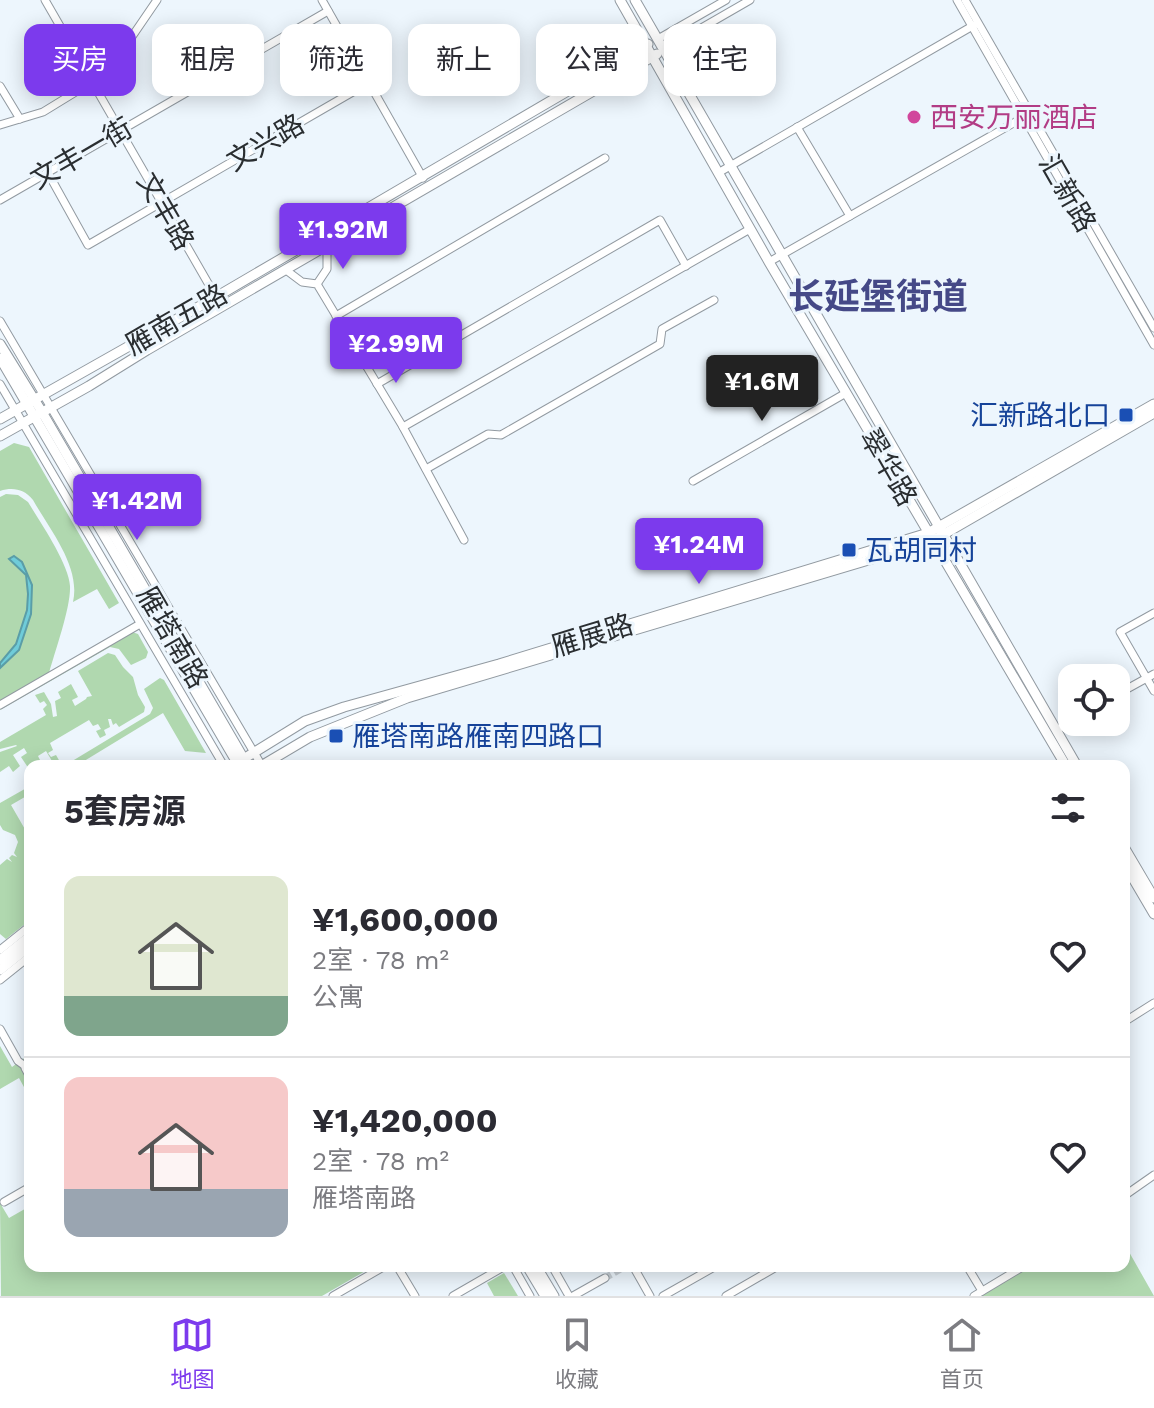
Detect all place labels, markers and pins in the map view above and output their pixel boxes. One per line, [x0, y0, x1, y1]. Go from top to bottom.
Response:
place label: 西安万丽酒店 [930, 101, 1098, 134]
marker: 西安万丽酒店 [905, 108, 923, 126]
pin: ¥1.92M [278, 203, 408, 271]
pin: ¥2.99M [331, 317, 461, 385]
pin: ¥1.6M [706, 355, 818, 423]
place label: 汇新路北口 [970, 399, 1110, 432]
marker: 汇新路北口 [1117, 406, 1135, 424]
pin: ¥1.42M [72, 474, 202, 542]
pin: ¥1.24M [634, 518, 764, 586]
place label: 瓦胡同村 [865, 534, 977, 567]
marker: 瓦胡同村 [840, 541, 858, 559]
place label: 雁塔南路雁南四路口 [352, 720, 604, 753]
marker: 雁塔南路雁南四路口 [327, 727, 345, 745]

